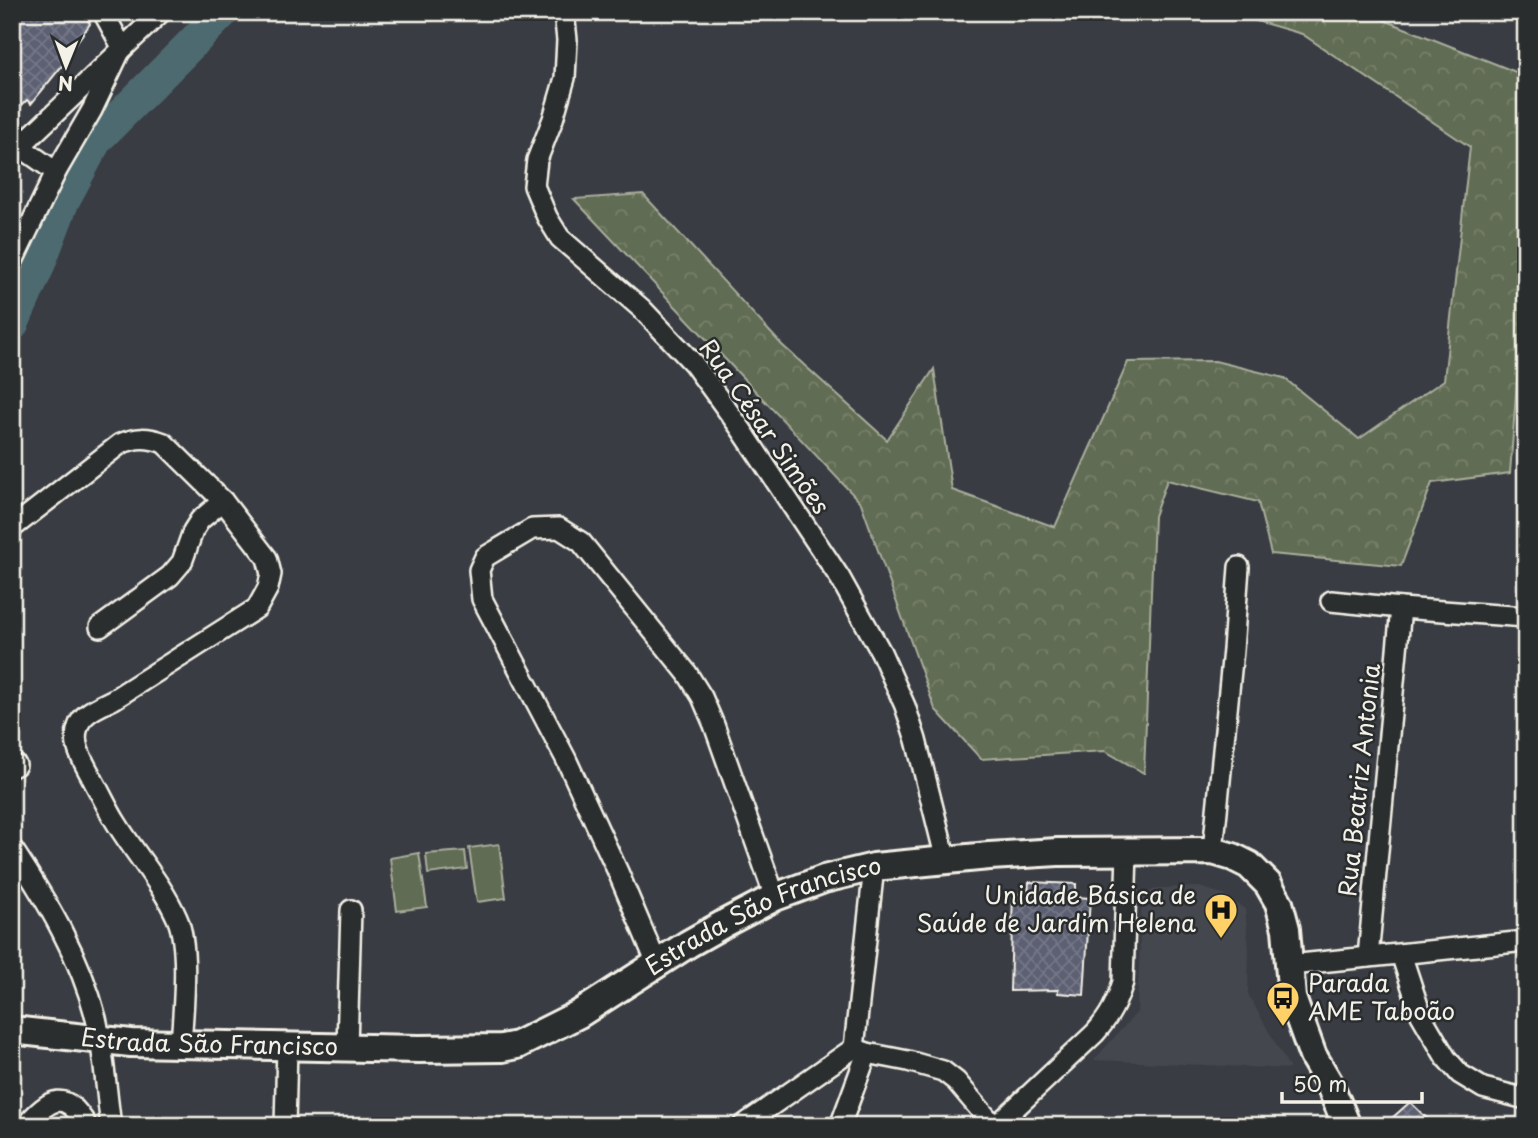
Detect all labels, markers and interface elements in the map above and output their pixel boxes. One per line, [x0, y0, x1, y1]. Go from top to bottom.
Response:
north arrow [32, 32, 102, 102]
text: N [58, 70, 73, 98]
street label: Rua César Simões [692, 331, 840, 521]
street label: Rua Beatriz Antonia [1328, 661, 1388, 898]
street label: Estrada São Francisco [637, 846, 883, 983]
place label: Unidade Básica de Saúde de Jardim Helena [916, 876, 1196, 940]
hospital icon: Unidade Básica de Saúde de Jardim Helena [1202, 891, 1240, 940]
place label: Parada AME Taboão [1308, 964, 1455, 1028]
bus stop icon: Parada AME Taboão [1264, 979, 1302, 1028]
street label: Estrada São Francisco [79, 1018, 338, 1063]
scale bar [1282, 1061, 1422, 1105]
text: 50 m [1293, 1067, 1347, 1099]

